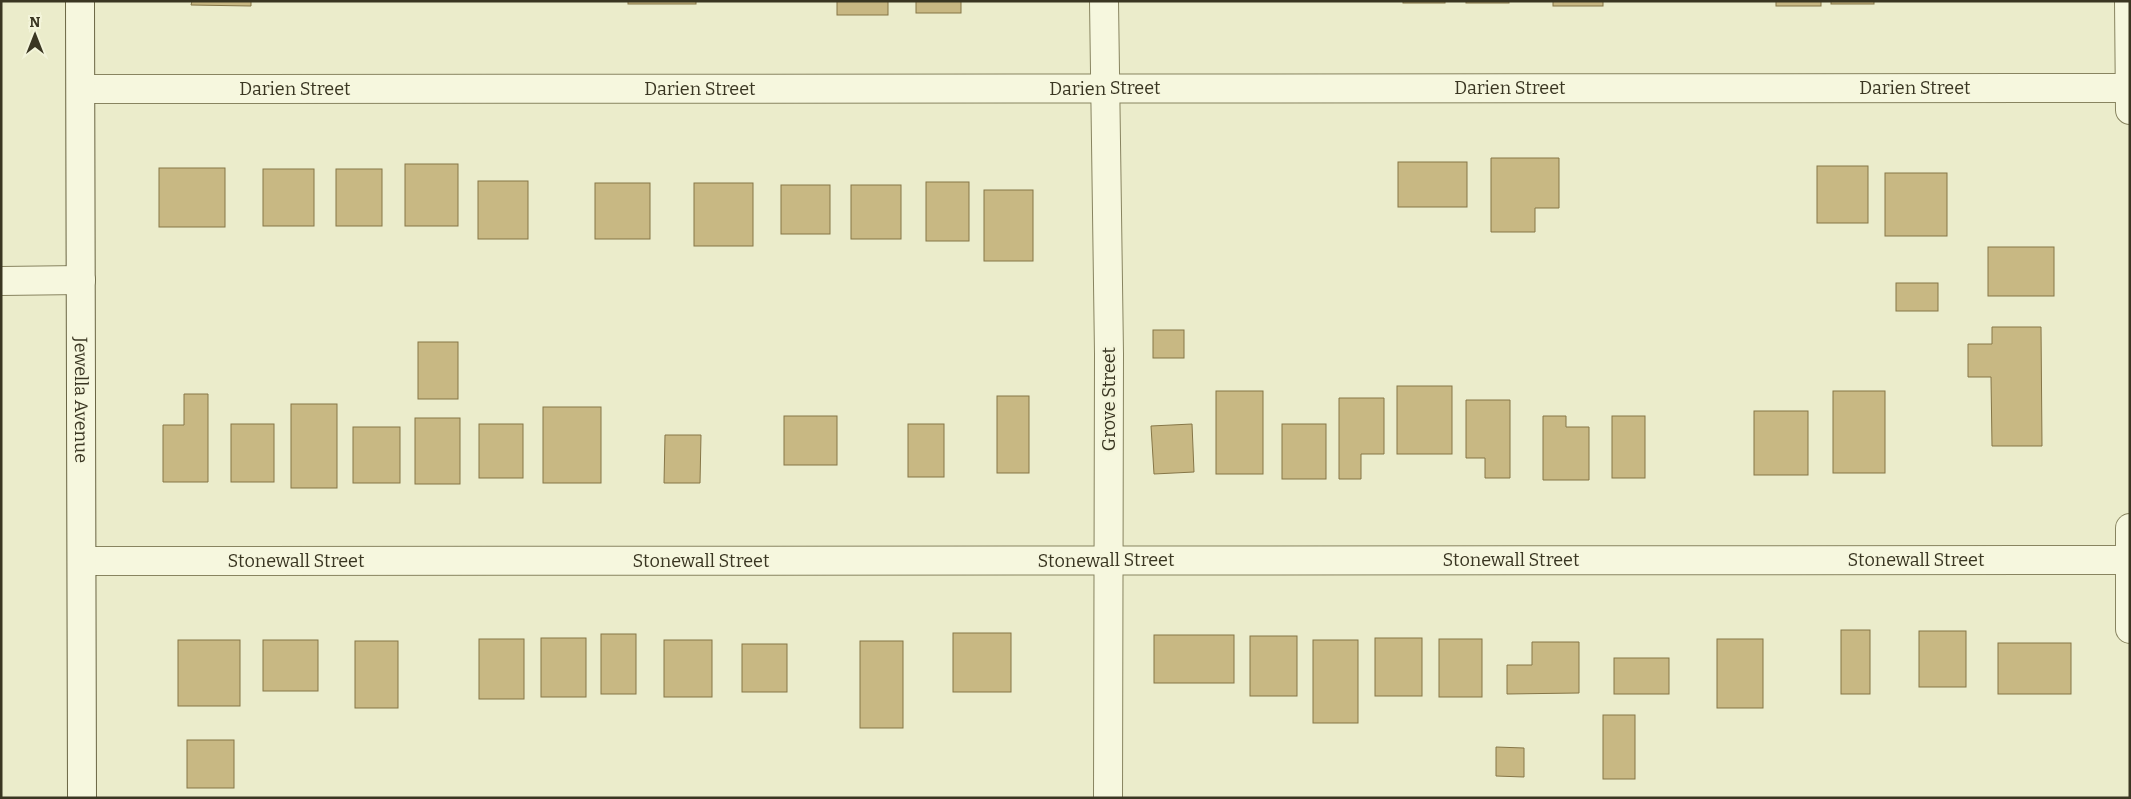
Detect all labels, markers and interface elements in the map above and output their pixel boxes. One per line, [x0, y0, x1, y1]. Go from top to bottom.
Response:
north arrow [10, 10, 60, 60]
text: N [30, 14, 41, 31]
street label: Darien Street [1049, 77, 1161, 100]
street label: Darien Street [1454, 77, 1566, 99]
street label: Darien Street [1859, 77, 1971, 99]
street label: Darien Street [239, 78, 351, 100]
street label: Darien Street [644, 78, 756, 100]
street label: Jewella Avenue [70, 336, 92, 463]
street label: Grove Street [1098, 346, 1120, 451]
street label: Stonewall Street [1038, 549, 1175, 572]
street label: Stonewall Street [1443, 549, 1580, 571]
street label: Stonewall Street [1848, 549, 1985, 571]
street label: Stonewall Street [228, 550, 365, 572]
street label: Stonewall Street [633, 550, 770, 572]

